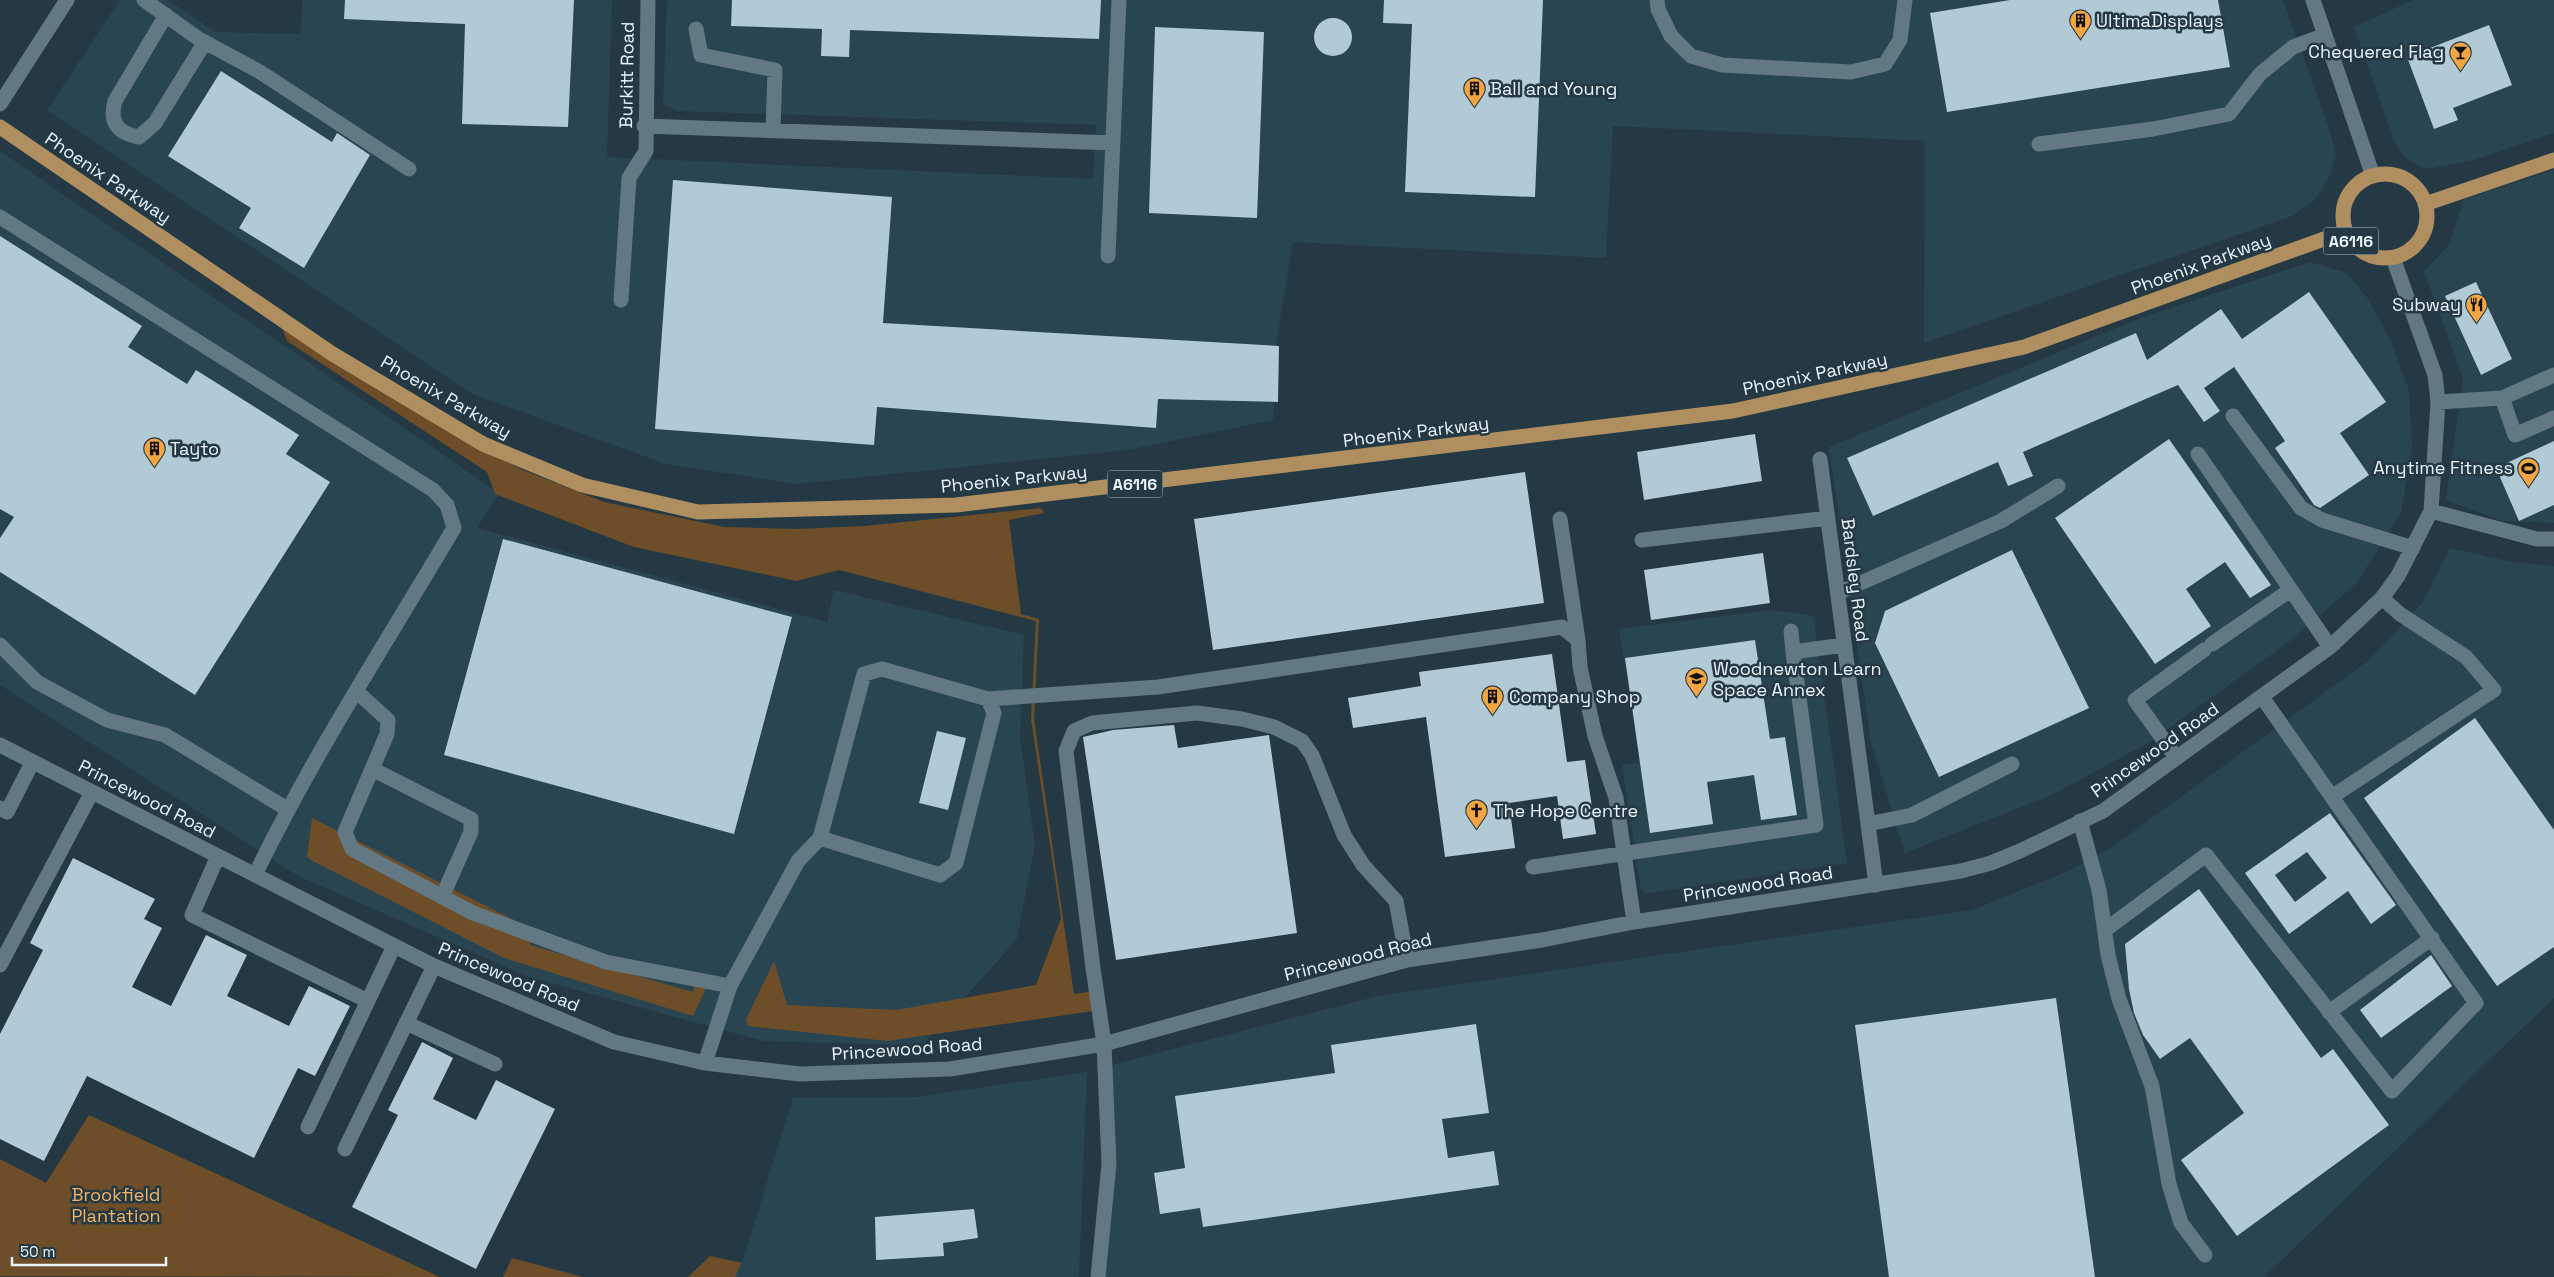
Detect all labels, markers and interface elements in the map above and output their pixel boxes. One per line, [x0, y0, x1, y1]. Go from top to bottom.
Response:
building icon: UltimaDisplays [2068, 9, 2092, 40]
place label: UltimaDisplays [2096, 9, 2223, 32]
street label: Burkitt Road [614, 21, 639, 129]
place label: Chequered Flag [2308, 40, 2444, 63]
bar icon: Chequered Flag [2448, 40, 2472, 71]
building icon: Ball and Young [1462, 77, 1486, 108]
place label: Ball and Young [1490, 77, 1617, 100]
street label: Phoenix Parkway [41, 127, 176, 228]
street label: Phoenix Parkway [2128, 228, 2274, 300]
road number: A6116 [2324, 228, 2378, 255]
place label: Subway [2392, 293, 2461, 316]
restaurant icon: Subway [2465, 293, 2489, 324]
street label: Phoenix Parkway [1741, 347, 1889, 400]
street label: Phoenix Parkway [377, 350, 516, 443]
street label: Phoenix Parkway [1341, 411, 1490, 452]
building icon: Tayto [142, 437, 166, 468]
place label: Tayto [170, 437, 219, 460]
place label: Anytime Fitness [2373, 456, 2513, 479]
sports icon: Anytime Fitness [2517, 456, 2541, 487]
street label: Phoenix Parkway [940, 459, 1088, 498]
road number: A6116 [1108, 470, 1162, 498]
street label: Bardsley Road [1836, 517, 1875, 643]
place label: Woodnewton Learn Space Annex [1713, 657, 1882, 701]
school or university icon: Woodnewton Learn Space Annex [1685, 667, 1709, 698]
building icon: Company Shop [1481, 685, 1505, 716]
place label: Company Shop [1509, 685, 1640, 708]
street label: Princewood Road [2086, 697, 2223, 802]
street label: Princewood Road [75, 754, 220, 843]
church icon: The Hope Centre [1465, 799, 1489, 830]
place label: The Hope Centre [1493, 799, 1638, 822]
street label: Princewood Road [1681, 860, 1834, 907]
street label: Princewood Road [1282, 927, 1434, 986]
street label: Princewood Road [435, 936, 583, 1017]
street label: Princewood Road [831, 1032, 983, 1065]
park label: Brookfield Plantation [71, 1183, 161, 1227]
scale bar [12, 1234, 166, 1266]
text: 50 m [20, 1242, 55, 1261]

